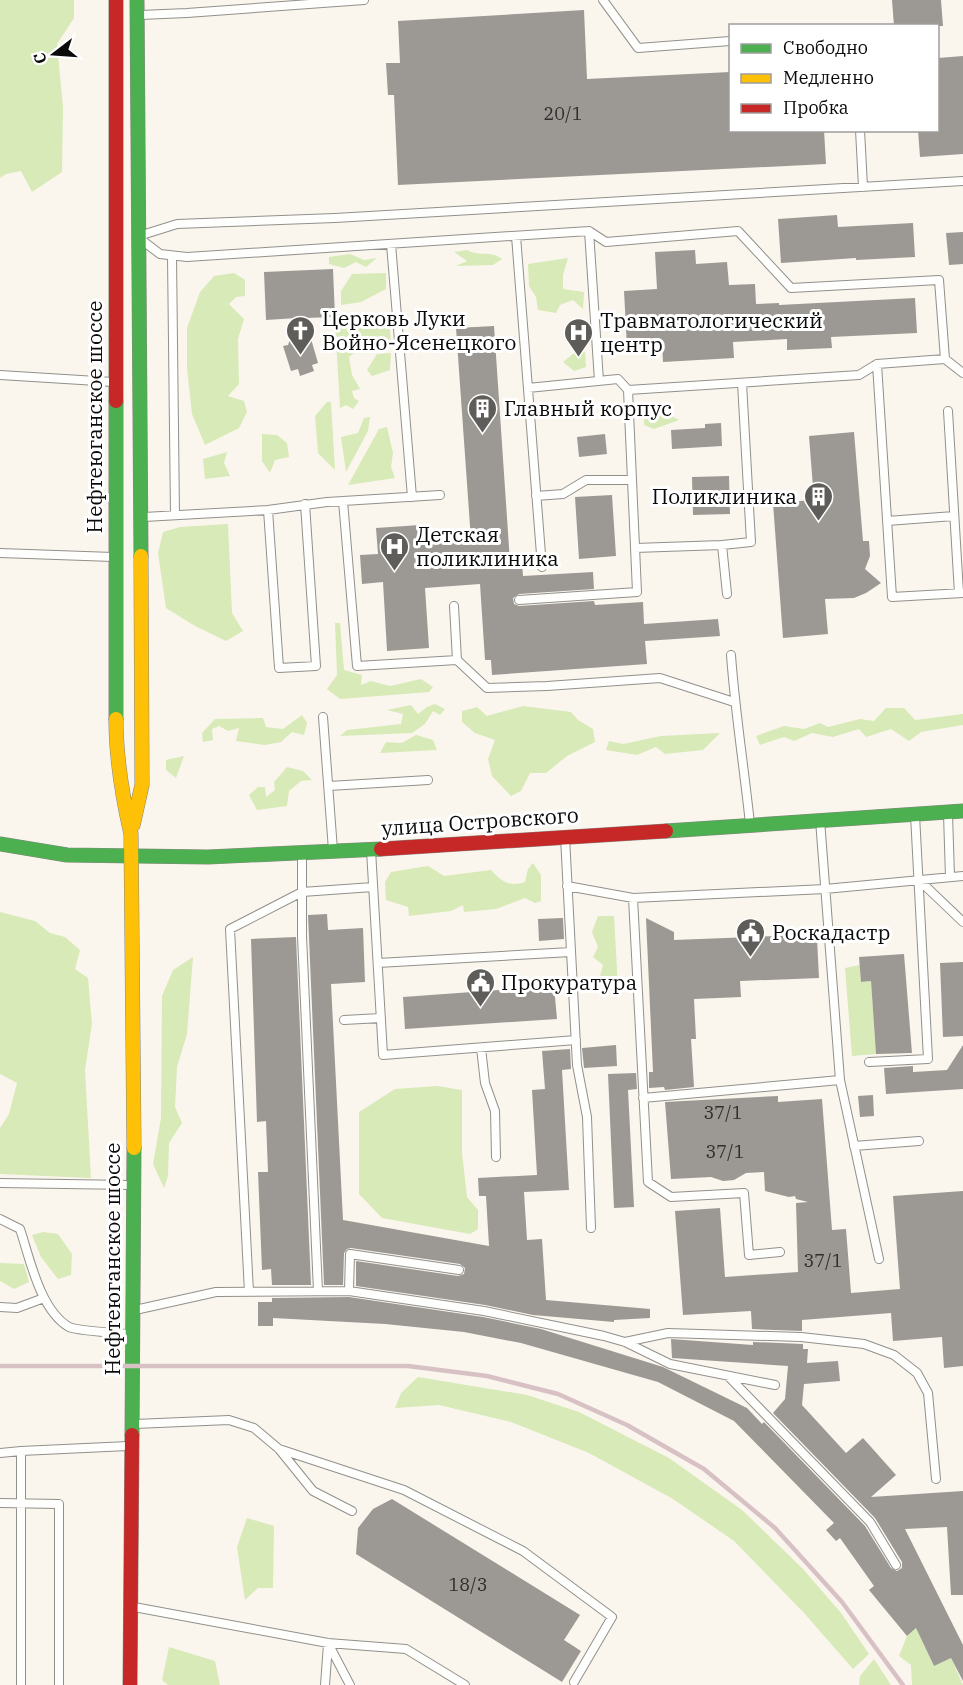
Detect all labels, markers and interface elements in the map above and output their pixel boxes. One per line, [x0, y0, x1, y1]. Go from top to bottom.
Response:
north arrow [24, 24, 84, 84]
legend [729, 24, 939, 132]
text: Свободно [783, 36, 868, 59]
text: С [29, 50, 51, 66]
text: Медленно [783, 66, 874, 89]
text: Пробка [783, 96, 849, 119]
house number: 20/1 [544, 102, 583, 125]
street label: Нефтеюганское шоссе [80, 301, 108, 533]
place label: Церковь Луки Войно-Ясенецкого [322, 304, 516, 356]
place label: Травматологический центр [600, 306, 823, 358]
church icon: Церковь Луки Войно-Ясенецкого [285, 314, 317, 356]
hospital icon: Травматологический центр [563, 316, 595, 358]
building icon: Главный корпус [467, 392, 499, 434]
place label: Главный корпус [504, 394, 672, 422]
building icon: Поликлиника [802, 480, 834, 522]
place label: Поликлиника [652, 482, 797, 510]
place label: Детская поликлиника [416, 520, 559, 572]
hospital icon: Детская поликлиника [379, 530, 411, 572]
street label: улица Островского [381, 800, 579, 842]
public building icon: Роскадастр [735, 916, 767, 958]
place label: Роскадастр [772, 918, 890, 946]
public building icon: Прокуратура [464, 966, 496, 1008]
place label: Прокуратура [501, 968, 637, 996]
house number: 37/1 [704, 1101, 743, 1124]
house number: 37/1 [706, 1140, 745, 1163]
street label: Нефтеюганское шоссе [98, 1143, 126, 1375]
house number: 37/1 [804, 1249, 843, 1272]
house number: 18/3 [449, 1573, 488, 1596]

